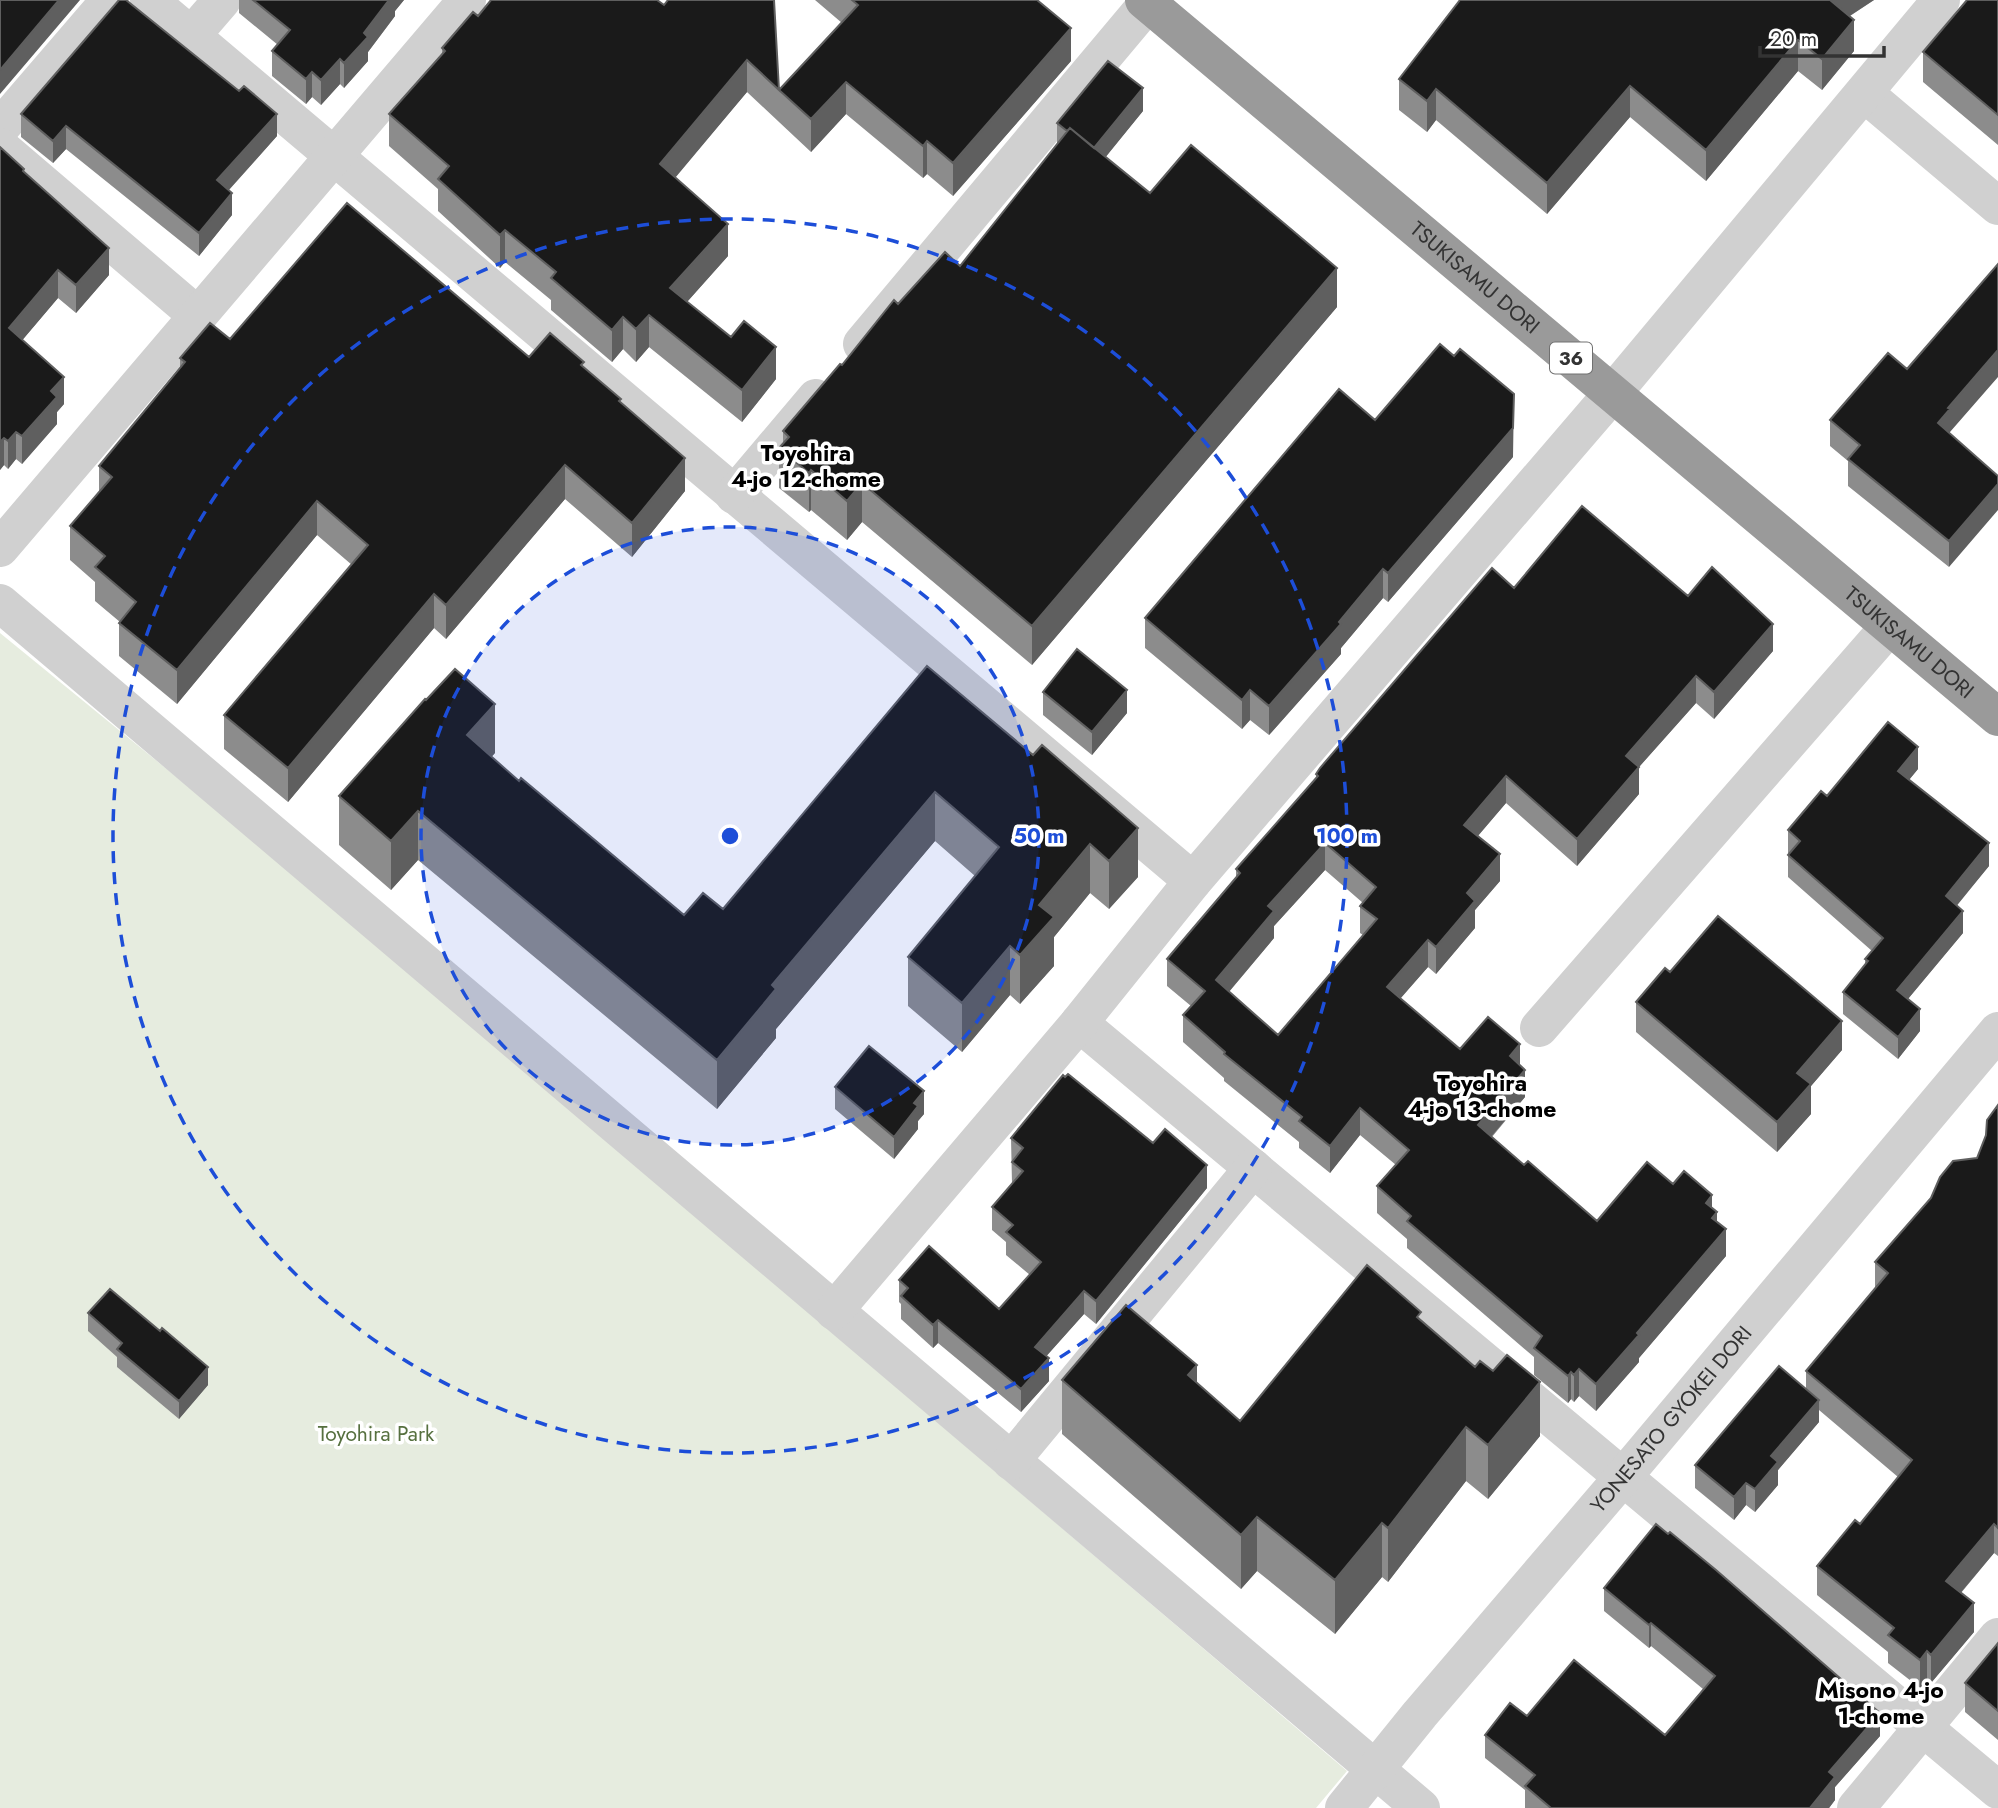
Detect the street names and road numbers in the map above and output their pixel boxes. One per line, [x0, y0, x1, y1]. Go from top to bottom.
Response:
street label: TSUKISAMU DORI [1404, 214, 1546, 341]
road number: 36 [1550, 342, 1592, 374]
street label: TSUKISAMU DORI [1838, 579, 1980, 706]
street label: YONESATO GYOKEI DORI [1584, 1319, 1759, 1520]

